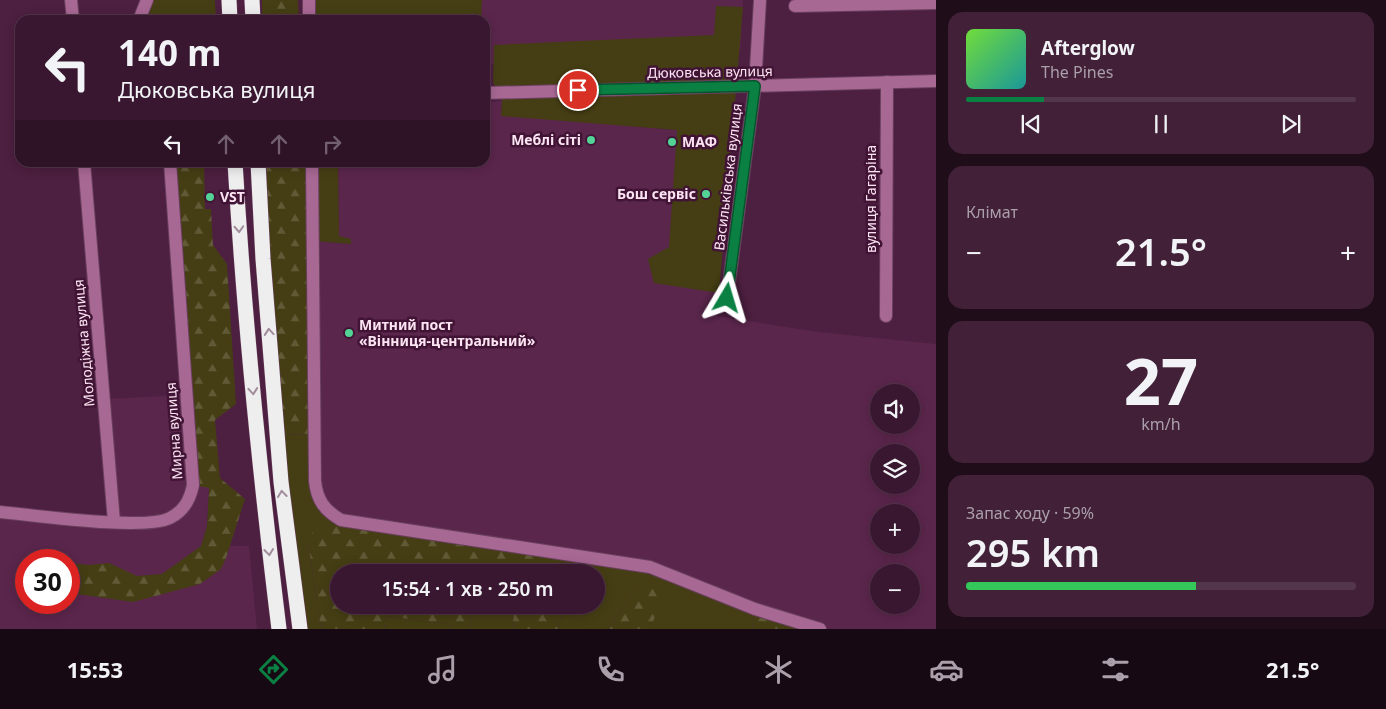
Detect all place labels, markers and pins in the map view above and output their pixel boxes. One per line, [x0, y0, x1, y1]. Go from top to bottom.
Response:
pin [557, 69, 599, 111]
place label: Меблі сіті [511, 130, 581, 149]
place label: МАФ [682, 132, 717, 151]
marker: Меблі сіті [585, 134, 597, 146]
marker: МАФ [666, 136, 678, 148]
place label: Бош сервіс [617, 184, 696, 203]
place label: VST [220, 187, 245, 206]
marker: Бош сервіс [700, 188, 712, 200]
marker: VST [204, 191, 216, 203]
place label: Митний пост «Вінниця-центральний» [359, 315, 536, 350]
marker: Митний пост «Вінниця-центральний» [343, 327, 355, 339]

